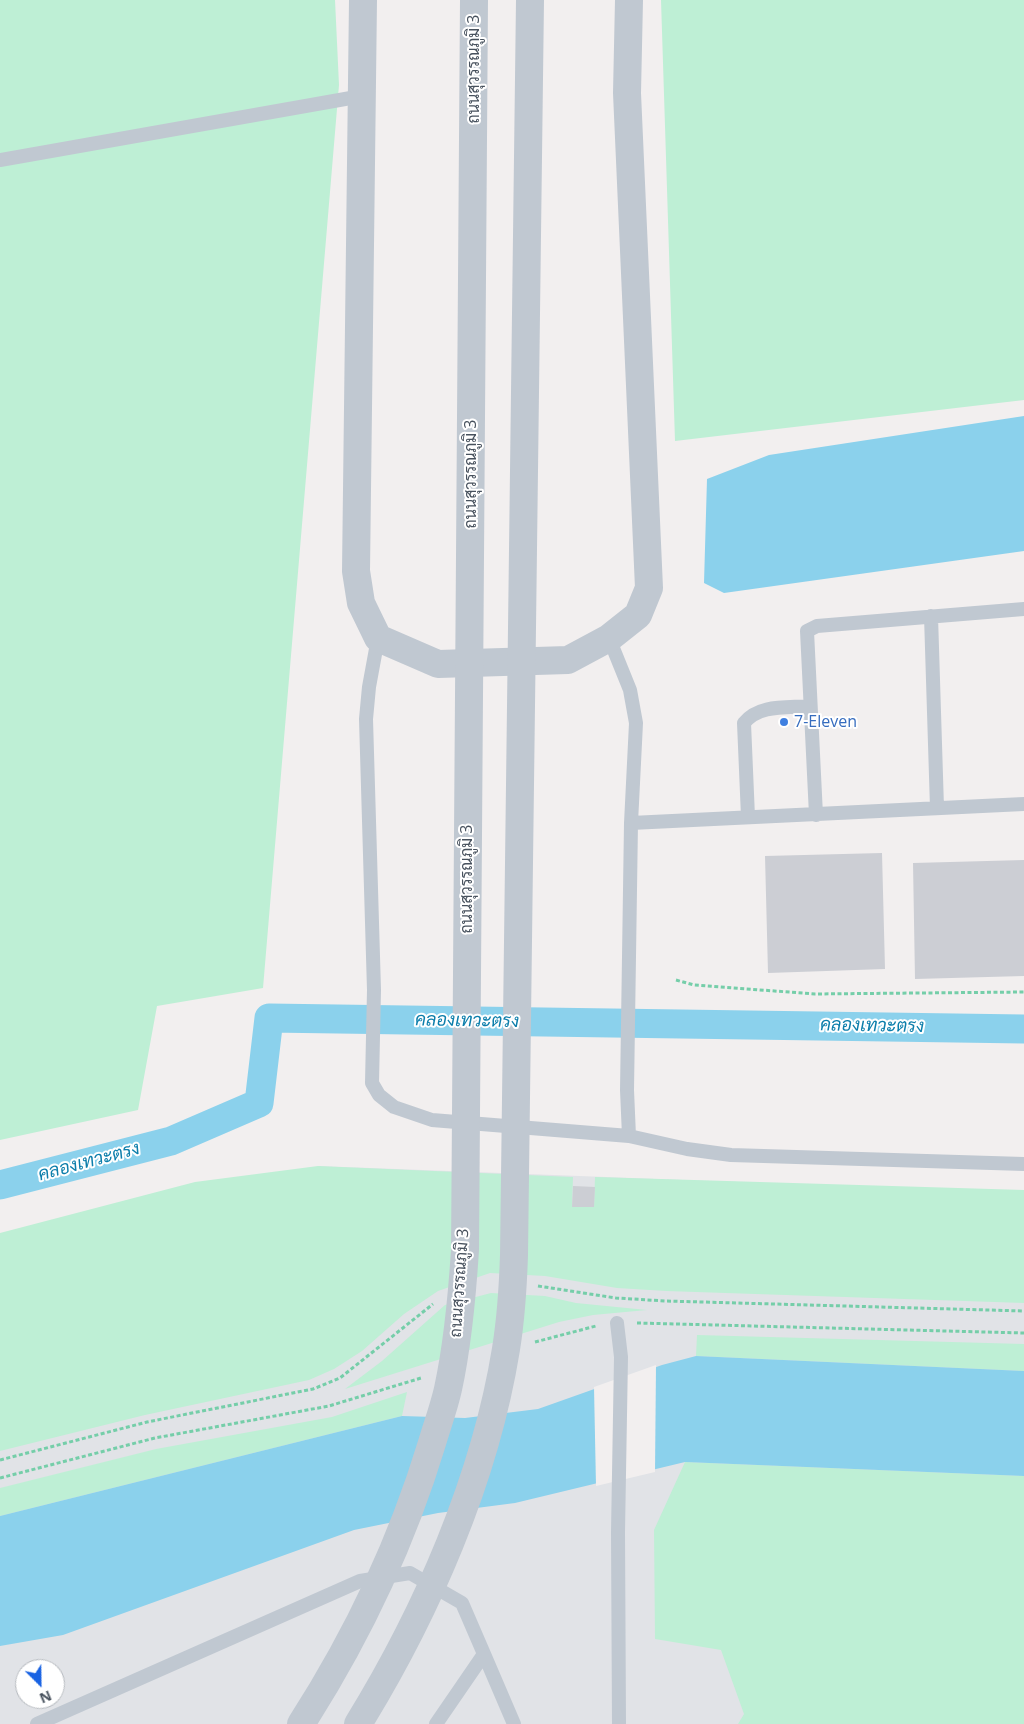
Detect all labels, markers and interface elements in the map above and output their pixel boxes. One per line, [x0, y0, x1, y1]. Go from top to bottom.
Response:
street label: ถนนสุวรรณภูมิ 3 [464, 15, 484, 123]
street label: ถนนสุวรรณภูมิ 3 [461, 420, 481, 528]
place label: 7-Eleven [794, 712, 857, 732]
marker: 7-Eleven [778, 716, 790, 728]
street label: ถนนสุวรรณภูมิ 3 [457, 825, 477, 933]
water label: คลองเทวะตรง [415, 1009, 519, 1033]
water label: คลองเทวะตรง [820, 1014, 924, 1038]
water label: คลองเทวะตรง [36, 1138, 142, 1186]
street label: ถนนสุวรรณภูมิ 3 [447, 1228, 473, 1338]
north arrow [15, 1659, 65, 1709]
text: N [37, 1686, 55, 1708]

